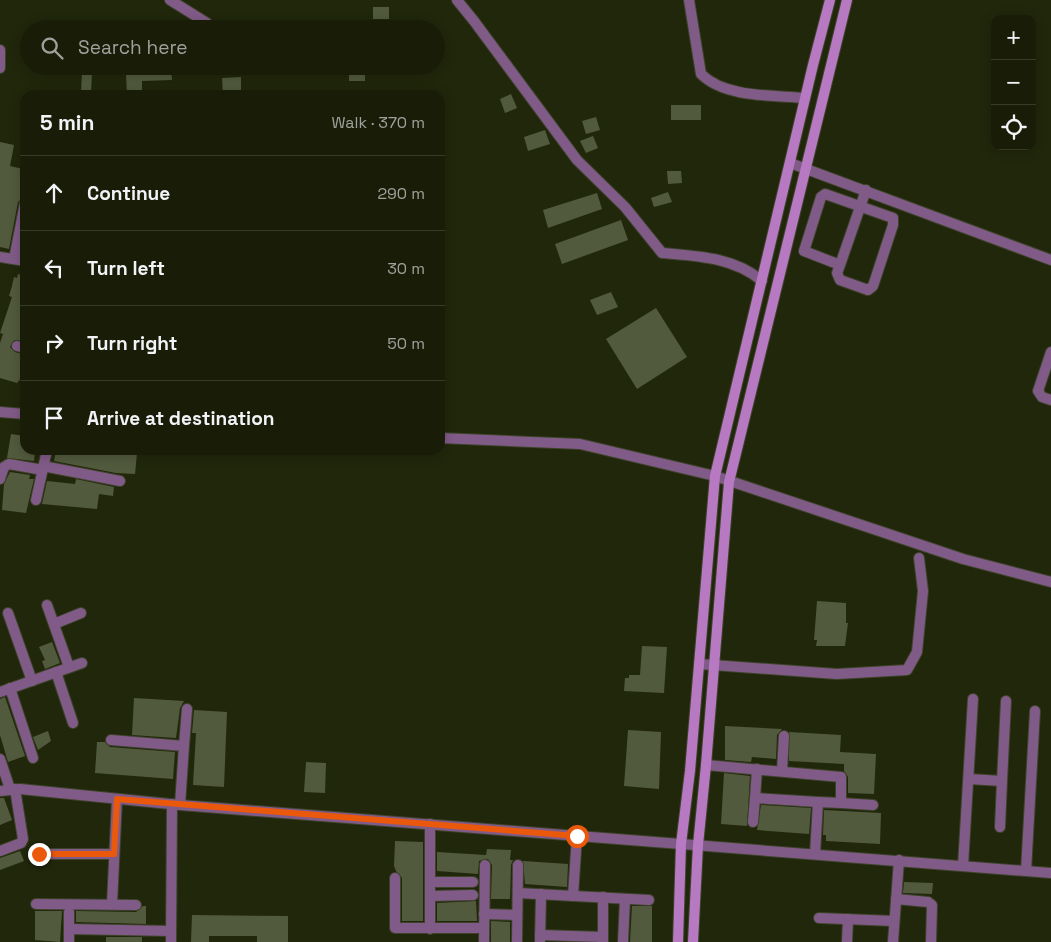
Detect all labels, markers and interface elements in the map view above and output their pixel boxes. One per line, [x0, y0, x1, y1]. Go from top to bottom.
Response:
map controls [991, 15, 1036, 150]
button: + [991, 15, 1036, 60]
search box [20, 20, 445, 75]
icon: search [38, 34, 66, 62]
text: Search here [78, 35, 188, 60]
button: − [991, 60, 1036, 105]
button: locate [991, 105, 1036, 150]
text: 5 min [40, 109, 94, 136]
text: Walk · 370 m [332, 112, 425, 133]
icon: ahead [40, 179, 68, 207]
text: Continue [87, 181, 170, 206]
text: 290 m [377, 183, 425, 204]
icon: left [40, 254, 68, 282]
text: Turn left [87, 256, 165, 281]
text: 30 m [387, 258, 425, 279]
icon: right [40, 329, 68, 357]
text: Turn right [87, 331, 177, 356]
text: 50 m [387, 333, 425, 354]
icon: arrive [40, 404, 68, 432]
text: Arrive at destination [87, 406, 275, 431]
route start [566, 825, 589, 848]
route end [28, 843, 51, 866]

